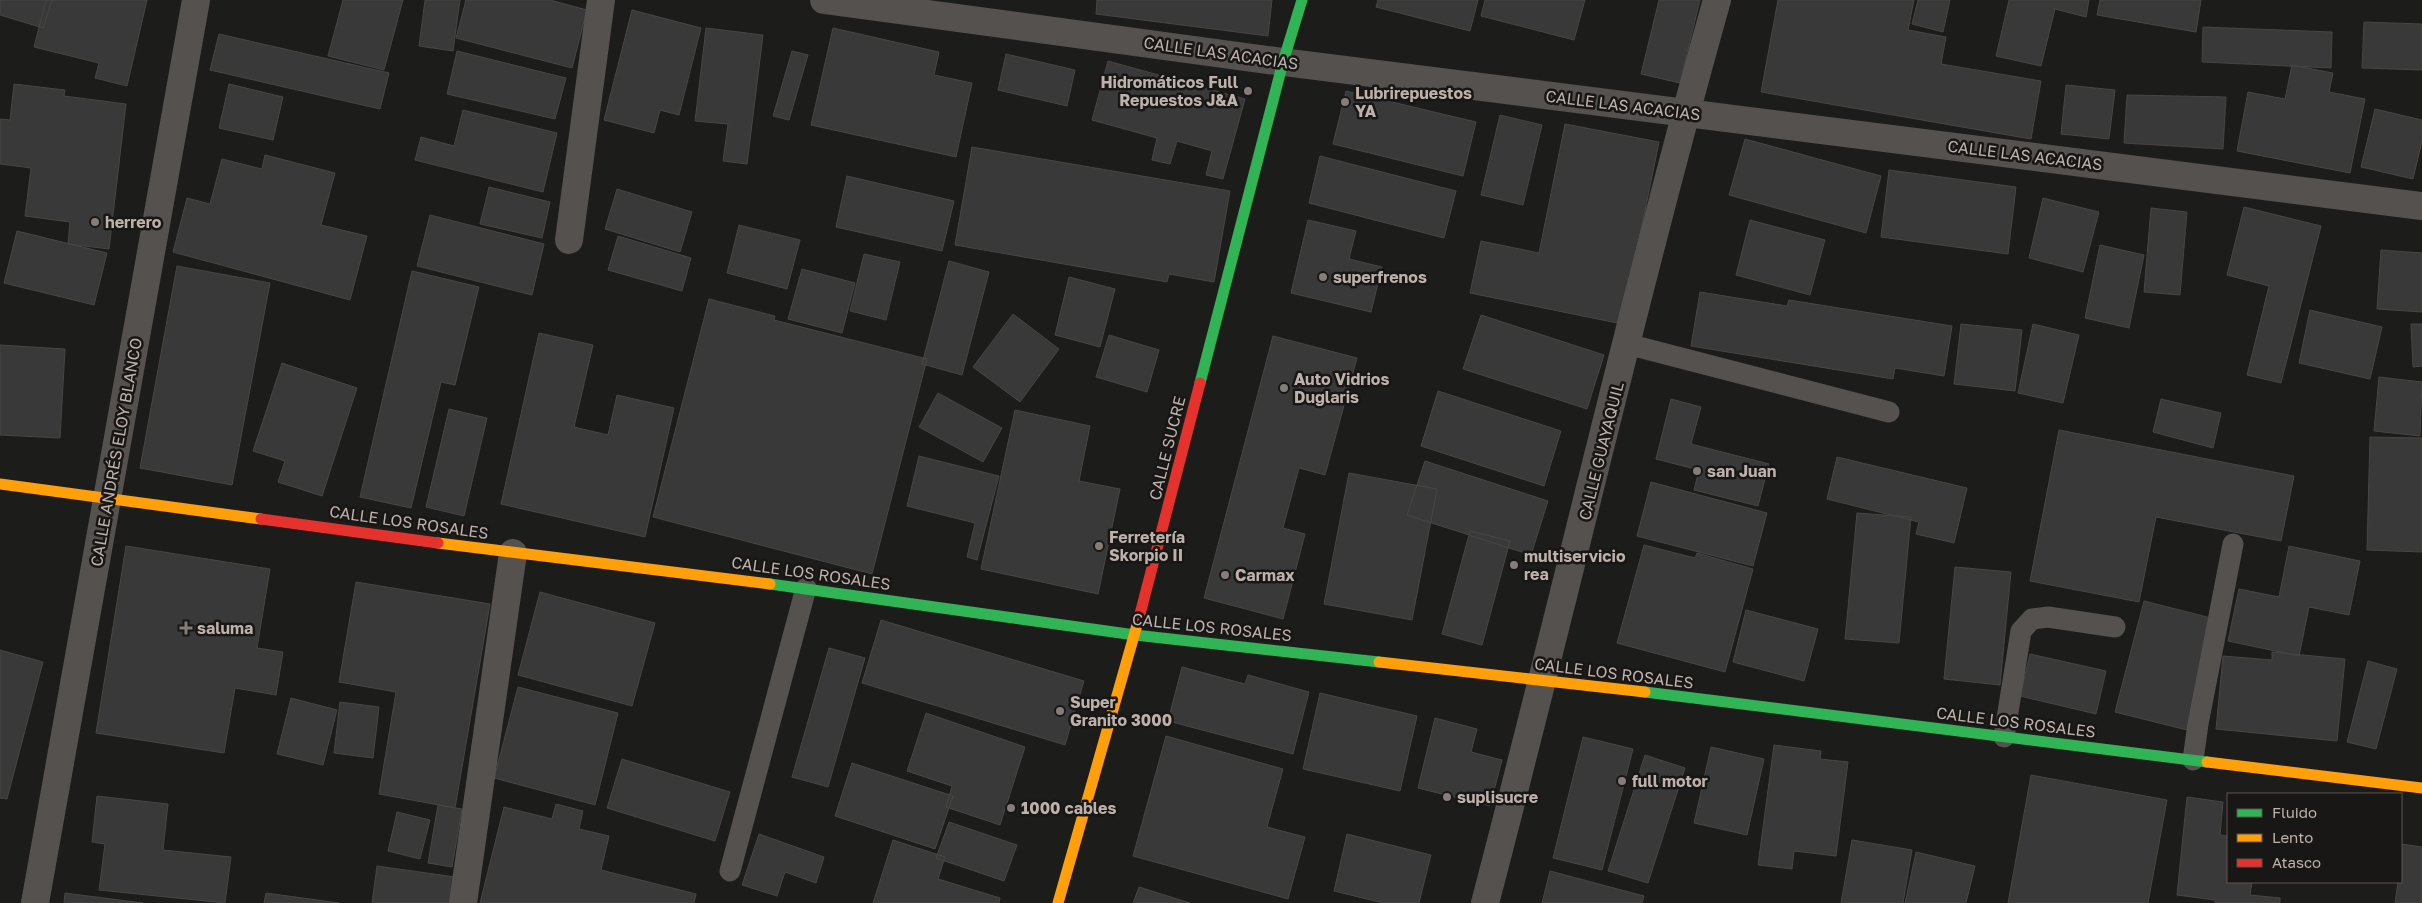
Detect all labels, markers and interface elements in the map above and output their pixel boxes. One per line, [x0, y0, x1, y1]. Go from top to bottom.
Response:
street label: CALLE LAS ACACIAS [1142, 32, 1300, 74]
place label: Hidromáticos Full Repuestos J&A [1100, 72, 1239, 110]
place label: Lubrirepuestos YA [1355, 83, 1472, 121]
marker: Hidromáticos Full Repuestos J&A [1242, 85, 1254, 97]
street label: CALLE LAS ACACIAS [1544, 86, 1702, 124]
marker: Lubrirepuestos YA [1339, 96, 1351, 108]
street label: CALLE LAS ACACIAS [1946, 136, 2104, 174]
place label: herrero [105, 212, 162, 232]
marker: herrero [89, 216, 101, 228]
place label: superfrenos [1333, 267, 1427, 287]
marker: superfrenos [1317, 271, 1329, 283]
street label: CALLE ANDRÉS ELOY BLANCO [86, 336, 146, 568]
place label: Auto Vidrios Duglaris [1294, 369, 1389, 407]
street label: CALLE GUAYAQUIL [1574, 380, 1628, 522]
marker: Auto Vidrios Duglaris [1278, 382, 1290, 394]
street label: CALLE SUCRE [1144, 394, 1190, 502]
place label: san Juan [1707, 461, 1777, 481]
marker: san Juan [1691, 465, 1703, 477]
street label: CALLE LOS ROSALES [328, 501, 490, 543]
place label: Ferretería Skorpio II [1109, 527, 1185, 565]
marker: Ferretería Skorpio II [1093, 540, 1105, 552]
place label: multiservicio rea [1524, 546, 1626, 584]
street label: CALLE LOS ROSALES [730, 552, 892, 594]
marker: multiservicio rea [1508, 559, 1520, 571]
place label: Carmax [1235, 565, 1295, 585]
marker: Carmax [1219, 569, 1231, 581]
street label: CALLE LOS ROSALES [1131, 609, 1293, 645]
place label: saluma [197, 618, 253, 638]
marker: saluma [179, 621, 193, 635]
street label: CALLE LOS ROSALES [1533, 653, 1695, 693]
place label: Super Granito 3000 [1070, 692, 1172, 730]
street label: CALLE LOS ROSALES [1935, 702, 2097, 742]
marker: Super Granito 3000 [1054, 705, 1066, 717]
place label: full motor [1632, 771, 1708, 791]
marker: full motor [1616, 775, 1628, 787]
place label: suplisucre [1457, 787, 1538, 807]
marker: suplisucre [1441, 791, 1453, 803]
legend [2227, 793, 2402, 883]
place label: 1000 cables [1021, 798, 1116, 818]
marker: 1000 cables [1005, 802, 1017, 814]
text: Fluido [2272, 803, 2317, 821]
text: Lento [2272, 828, 2313, 846]
text: Atasco [2272, 853, 2321, 871]

